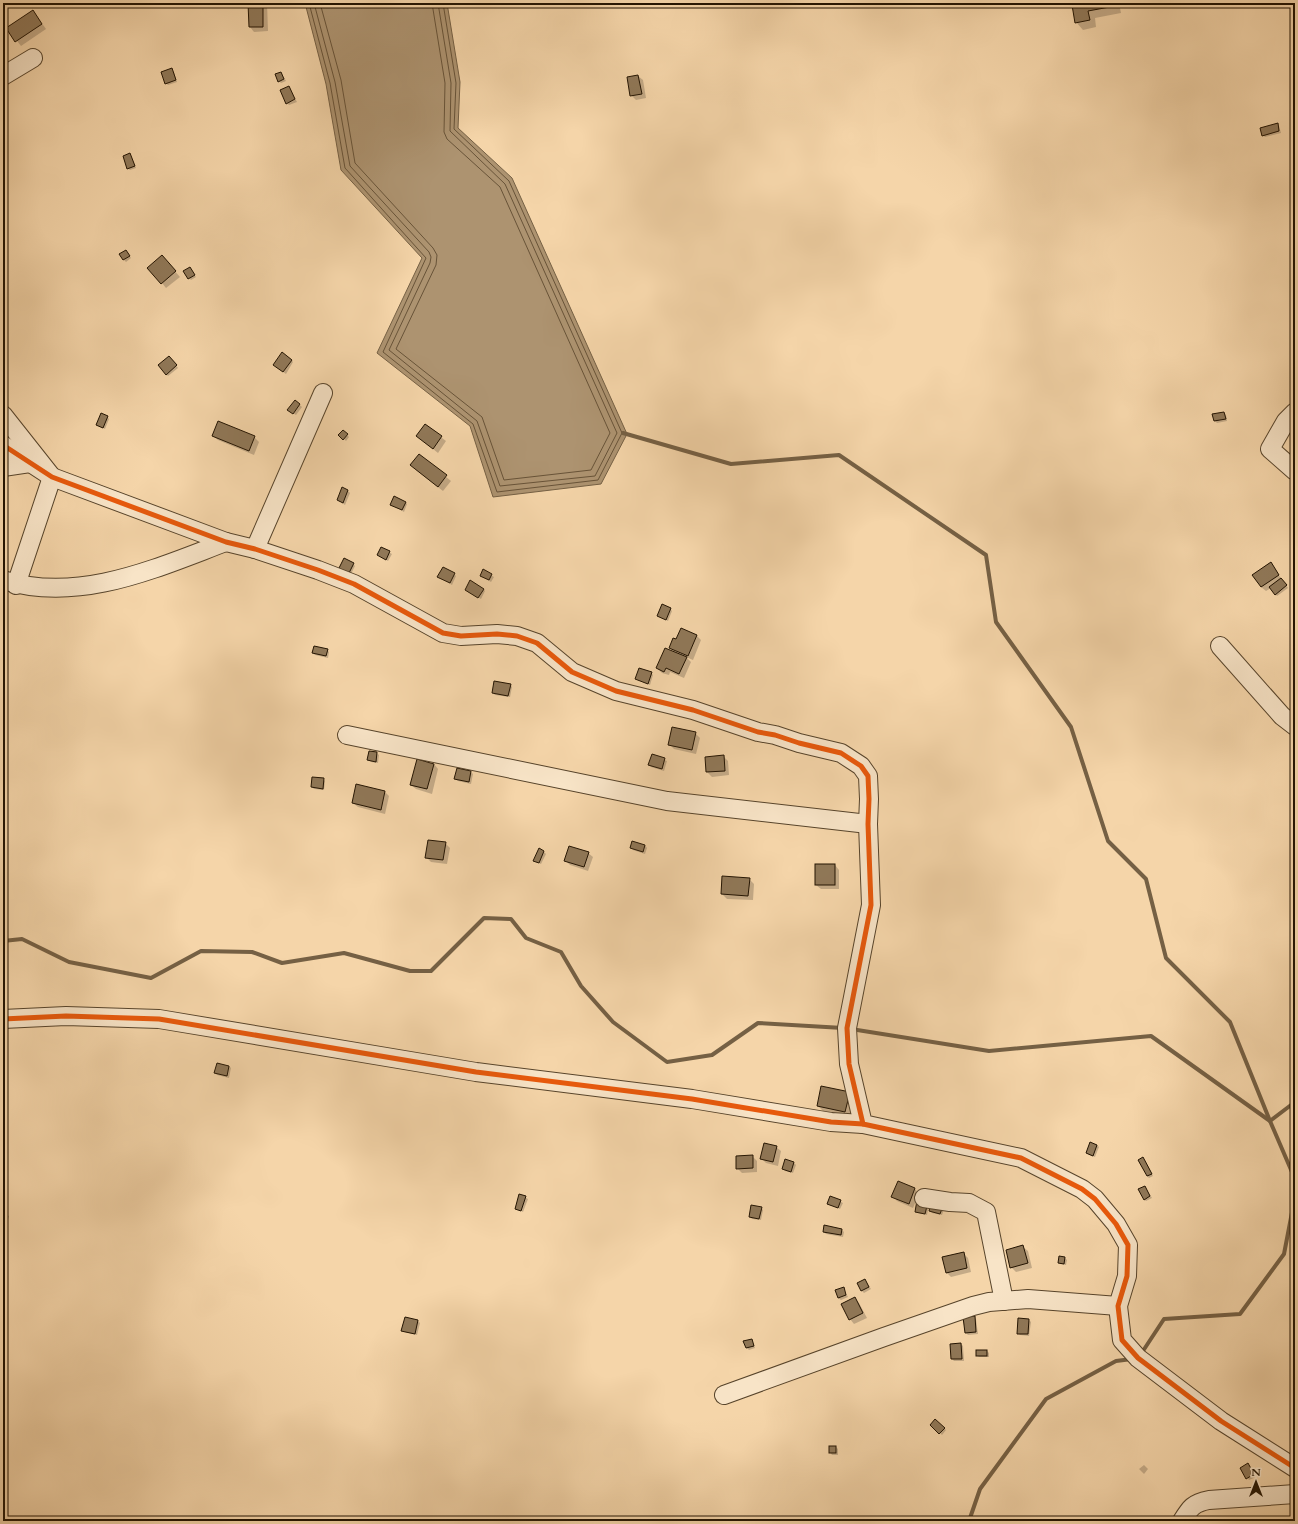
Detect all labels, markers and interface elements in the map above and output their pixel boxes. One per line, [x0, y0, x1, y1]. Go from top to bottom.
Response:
north arrow [1236, 1462, 1276, 1502]
text: N [1251, 1465, 1261, 1480]

